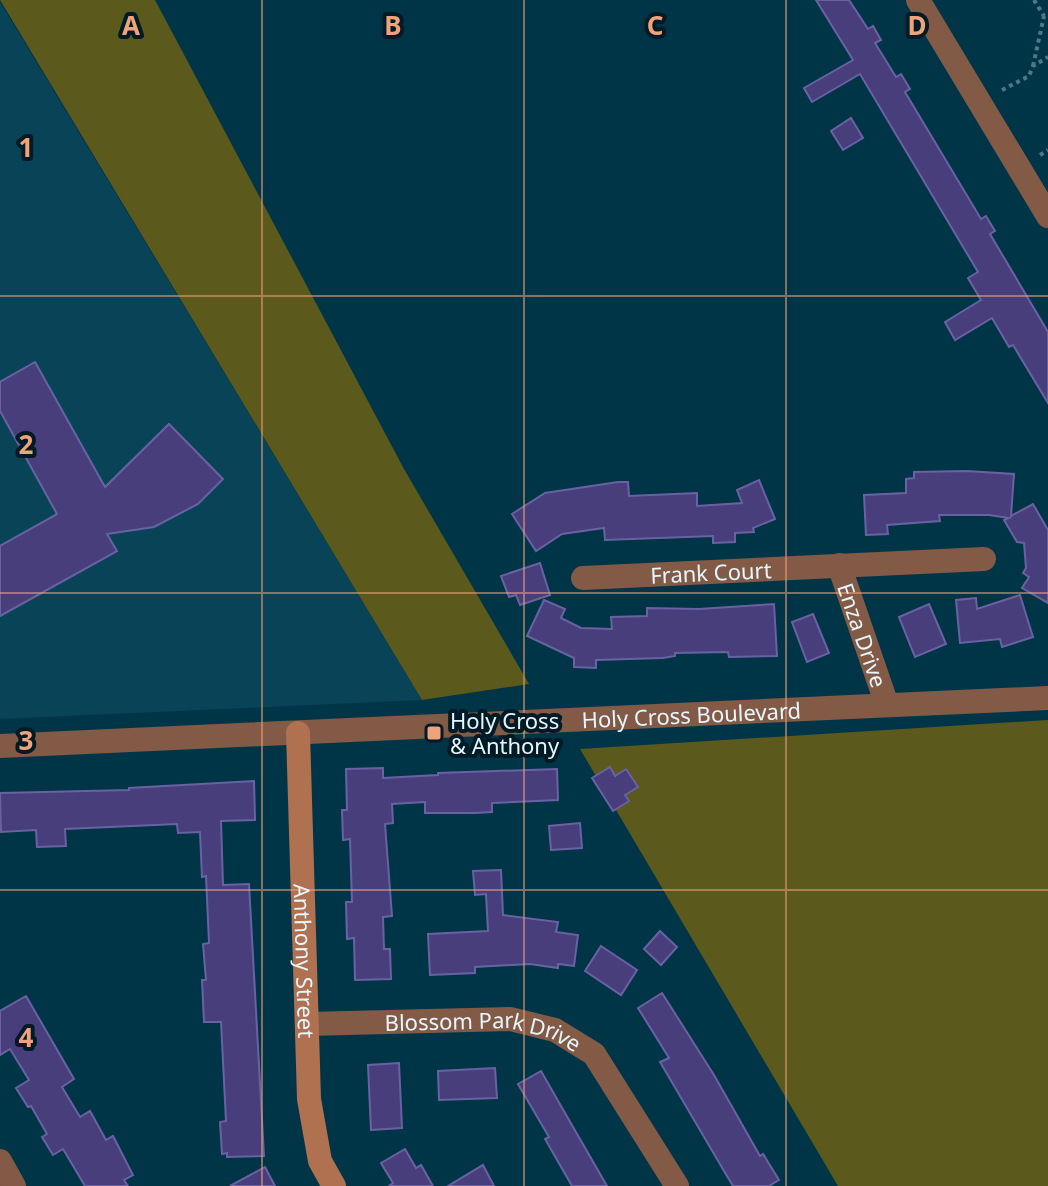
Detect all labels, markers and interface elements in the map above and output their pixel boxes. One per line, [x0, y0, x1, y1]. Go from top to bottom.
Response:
text: A [122, 7, 140, 43]
text: B [384, 7, 402, 43]
text: C [647, 7, 663, 43]
text: D [907, 7, 927, 43]
text: 1 [19, 129, 33, 165]
text: 2 [19, 426, 34, 462]
street label: Frank Court [650, 554, 772, 590]
street label: Enza Drive [831, 579, 895, 691]
street label: Holy Cross Boulevard [581, 694, 802, 734]
place label: Holy Cross & Anthony [450, 705, 560, 760]
text: 3 [19, 722, 33, 758]
marker: Holy Cross & Anthony [425, 724, 443, 742]
street label: Anthony Street [288, 883, 322, 1039]
street label: Blossom Park Drive [384, 1004, 588, 1058]
text: 4 [19, 1019, 34, 1055]

